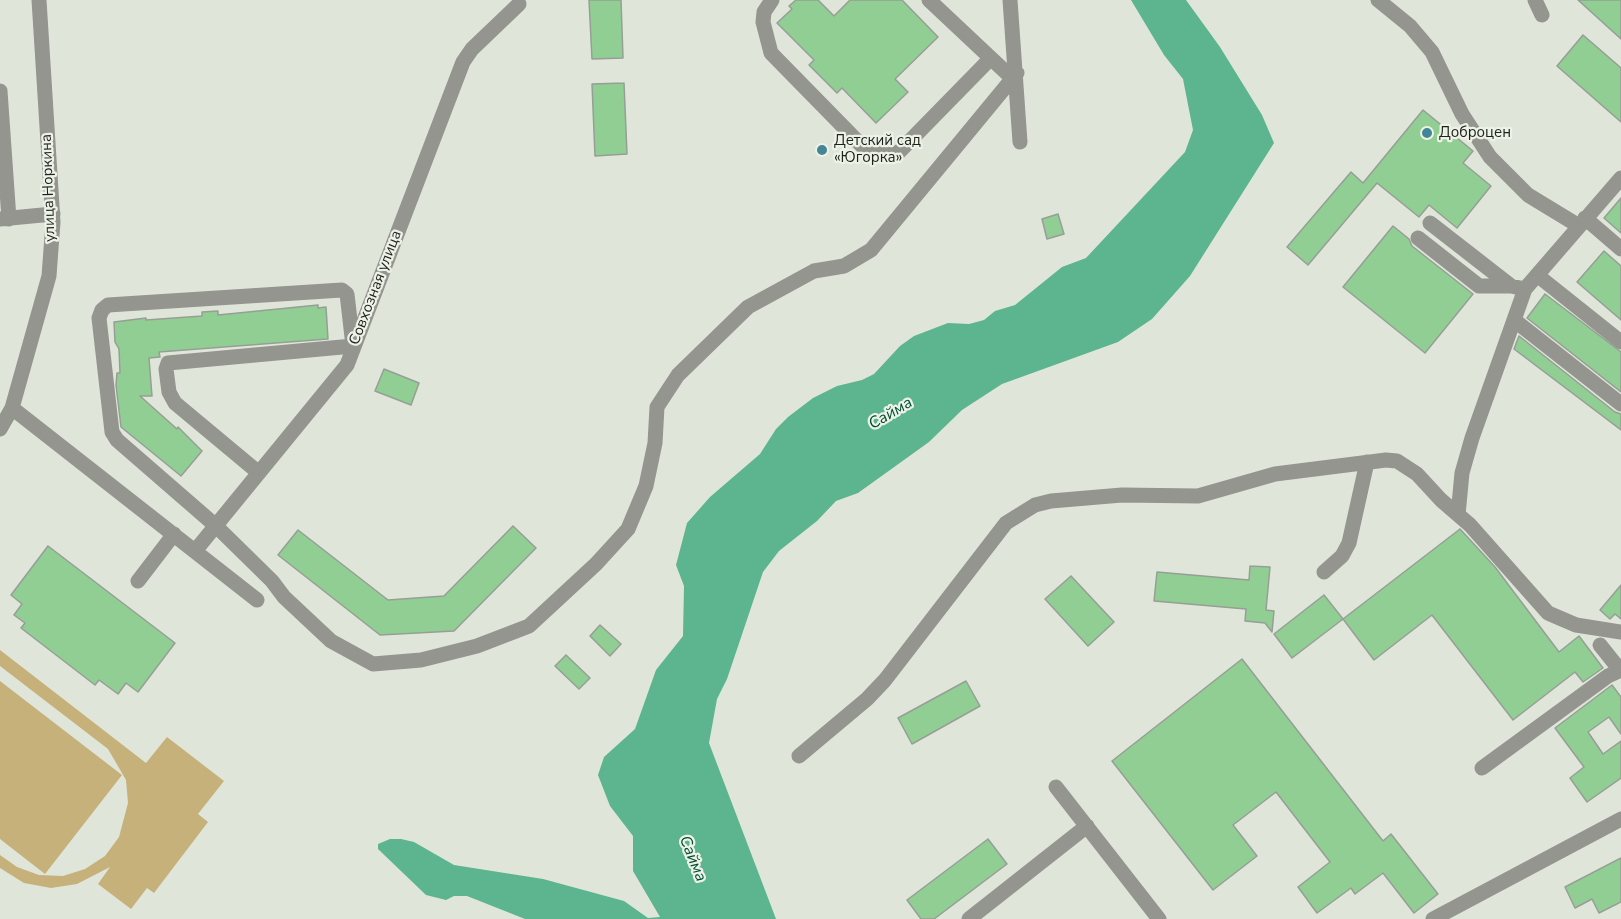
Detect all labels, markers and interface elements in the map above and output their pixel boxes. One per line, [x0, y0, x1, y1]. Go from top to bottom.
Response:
place label: Доброцен [1439, 124, 1511, 142]
marker: Доброцен [1420, 126, 1434, 140]
place label: Детский сад «Югорка» [834, 132, 921, 167]
street label: улица Норкина [38, 134, 60, 242]
marker: Детский сад «Югорка» [815, 143, 829, 157]
street label: Совхозная улица [346, 228, 406, 348]
water label: Сайма [866, 393, 916, 435]
water label: Сайма [674, 833, 710, 885]

